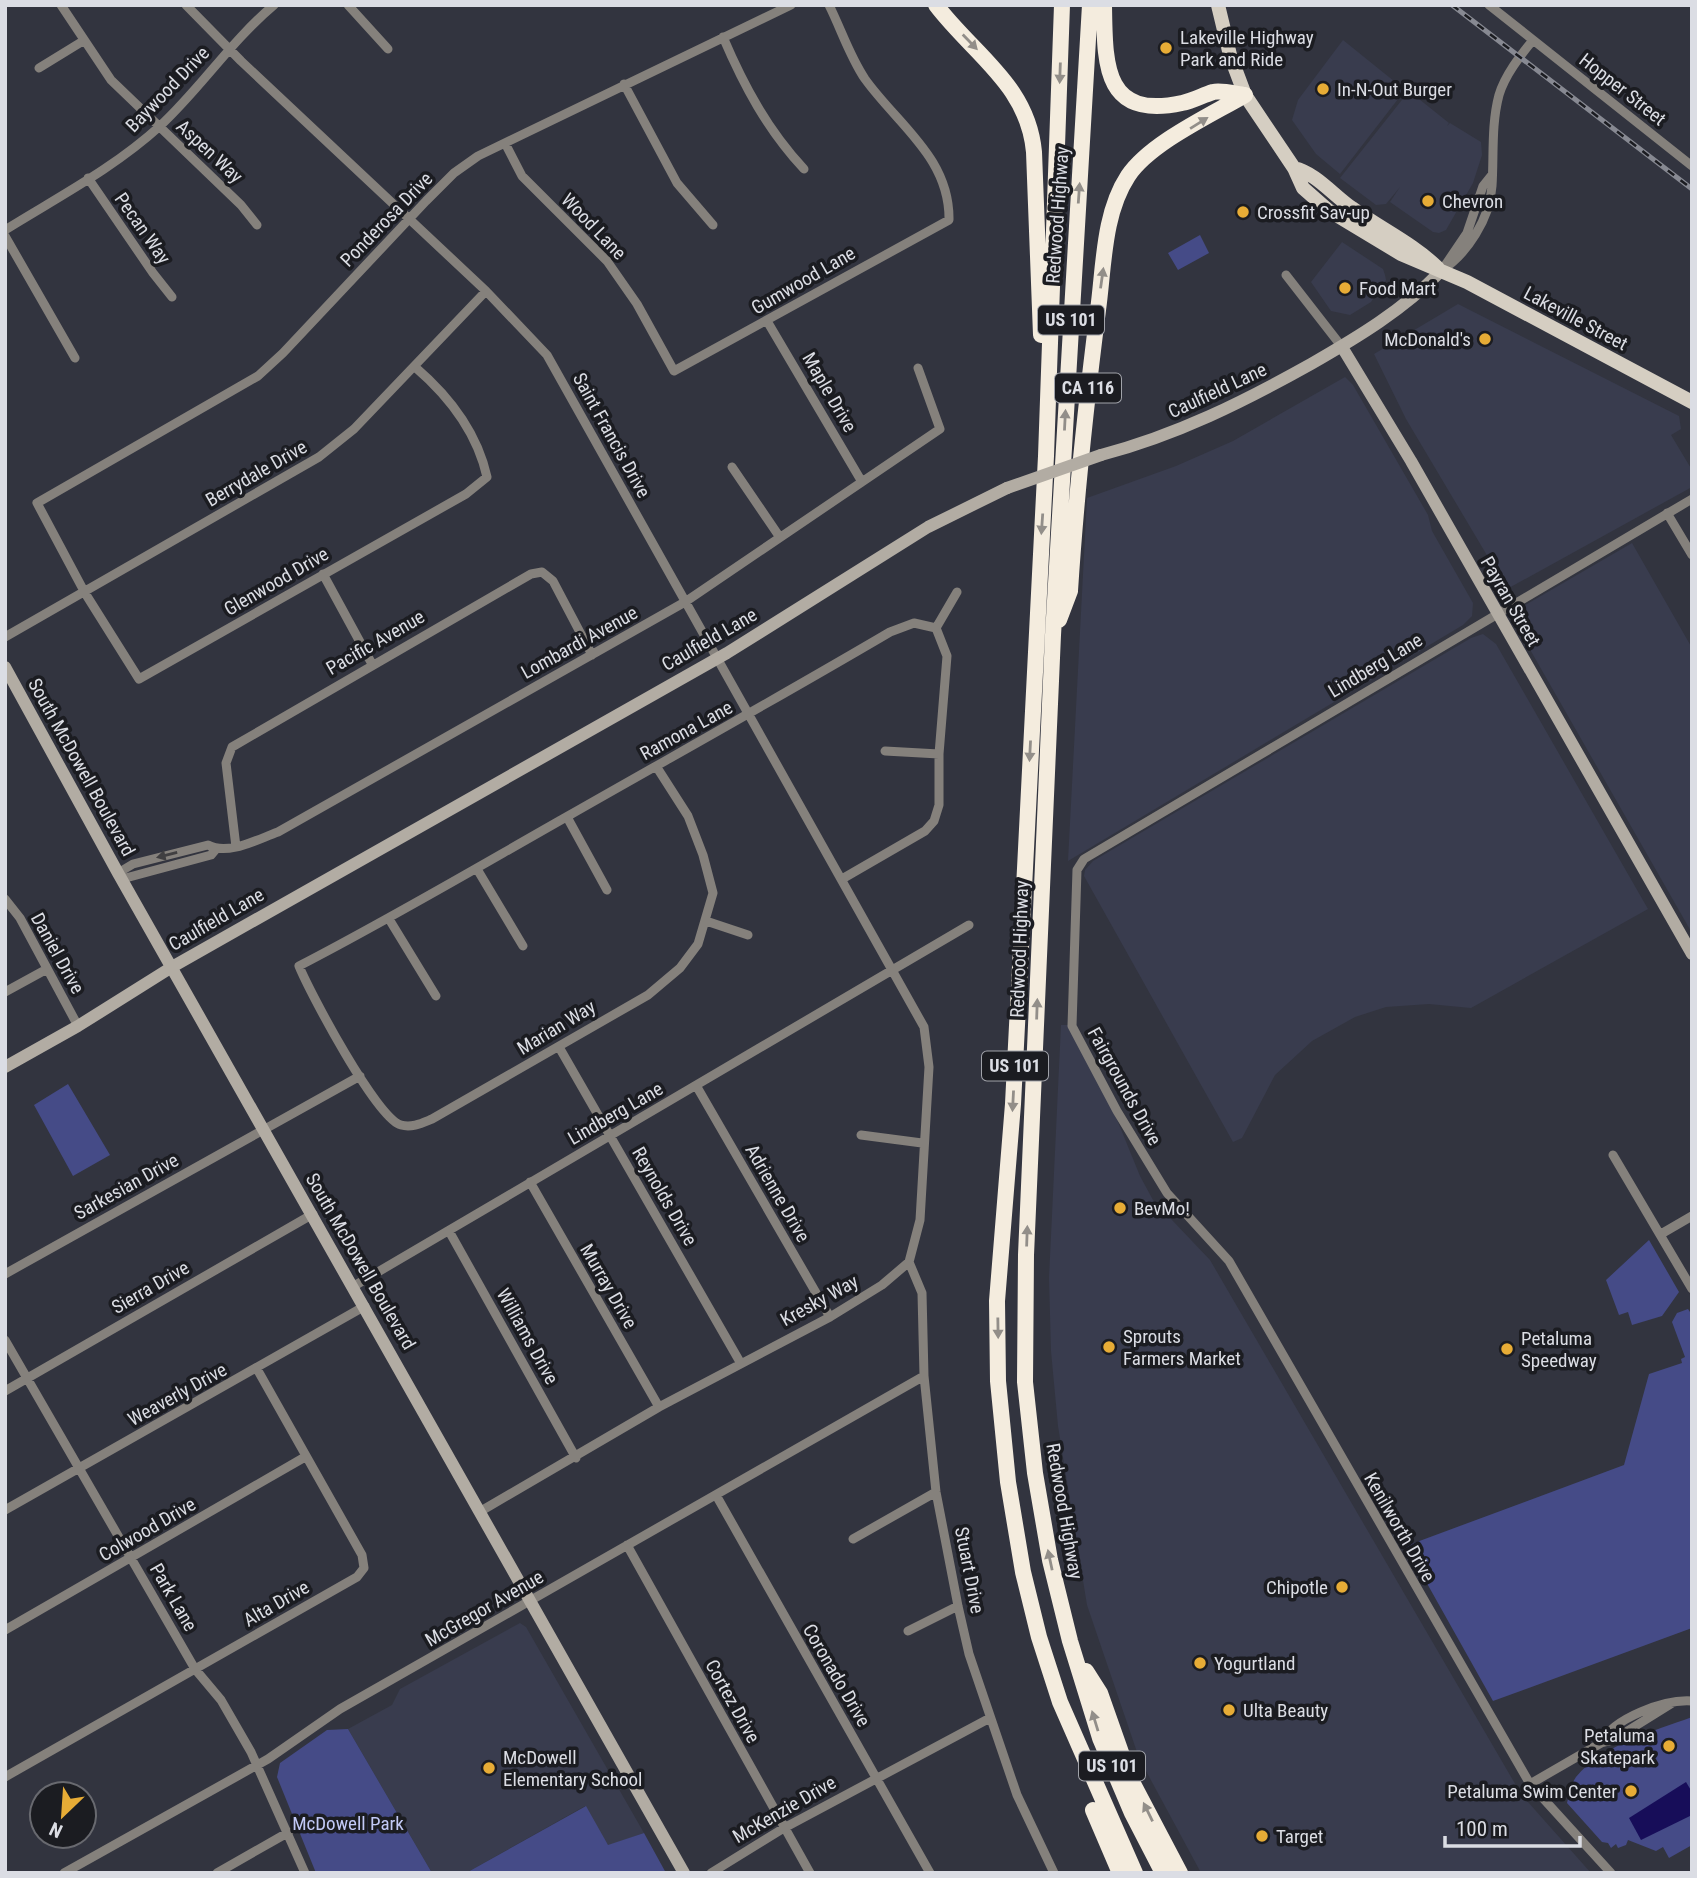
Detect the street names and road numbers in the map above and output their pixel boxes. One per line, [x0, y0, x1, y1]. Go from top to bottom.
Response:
street label: Baywood Drive [121, 42, 214, 137]
street label: Hopper Street [1575, 48, 1671, 130]
street label: Aspen Way [172, 115, 248, 188]
street label: Redwood Highway [1041, 146, 1074, 284]
street label: Ponderosa Drive [335, 167, 437, 271]
street label: Pecan Way [110, 188, 176, 268]
street label: Wood Lane [556, 188, 631, 264]
street label: Gumwood Lane [747, 241, 859, 319]
street label: Lakeville Street [1520, 281, 1632, 355]
road number: US 101 [1038, 306, 1104, 334]
street label: Maple Drive [798, 348, 862, 436]
street label: Caulfield Lane [1164, 358, 1270, 423]
street label: Saint Francis Drive [568, 369, 655, 502]
road number: CA 116 [1055, 374, 1121, 402]
street label: Berrydale Drive [202, 435, 311, 512]
street label: Glenwood Drive [220, 542, 333, 621]
street label: Payran Street [1476, 552, 1546, 650]
street label: Lombardi Avenue [517, 601, 642, 684]
street label: Caulfield Lane [658, 603, 761, 676]
street label: Pacific Avenue [322, 605, 429, 680]
street label: Lindberg Lane [1324, 628, 1427, 703]
street label: South McDowell Boulevard [23, 674, 140, 860]
street label: Ramona Lane [636, 696, 736, 765]
street label: Redwood Highway [1006, 880, 1033, 1018]
street label: Caulfield Lane [165, 883, 268, 956]
street label: Daniel Drive [26, 909, 89, 998]
street label: Marian Way [513, 995, 600, 1060]
street label: Fairgrounds Drive [1083, 1023, 1166, 1149]
road number: US 101 [982, 1051, 1048, 1080]
street label: Lindberg Lane [564, 1077, 667, 1150]
street label: Adrienne Drive [740, 1140, 815, 1246]
street label: Reynolds Drive [627, 1143, 702, 1250]
street label: Sarkesian Drive [70, 1148, 182, 1225]
street label: South McDowell Boulevard [301, 1169, 421, 1354]
street label: Murray Drive [575, 1240, 642, 1333]
street label: Sierra Drive [107, 1256, 193, 1319]
street label: Kresky Way [776, 1270, 862, 1331]
street label: Williams Drive [492, 1284, 563, 1388]
street label: Weaverly Drive [124, 1358, 231, 1431]
street label: Redwood Highway [1041, 1441, 1088, 1581]
street label: Kenilworth Drive [1359, 1469, 1440, 1586]
street label: Colwood Drive [95, 1492, 200, 1566]
street label: Stuart Drive [950, 1525, 989, 1616]
street label: Park Lane [145, 1559, 202, 1635]
street label: McGregor Avenue [421, 1565, 548, 1652]
street label: Alta Drive [239, 1575, 313, 1631]
street label: Coronado Drive [798, 1620, 875, 1731]
street label: Cortez Drive [700, 1656, 765, 1747]
road number: US 101 [1079, 1751, 1145, 1780]
street label: McKenzie Drive [729, 1771, 840, 1848]

